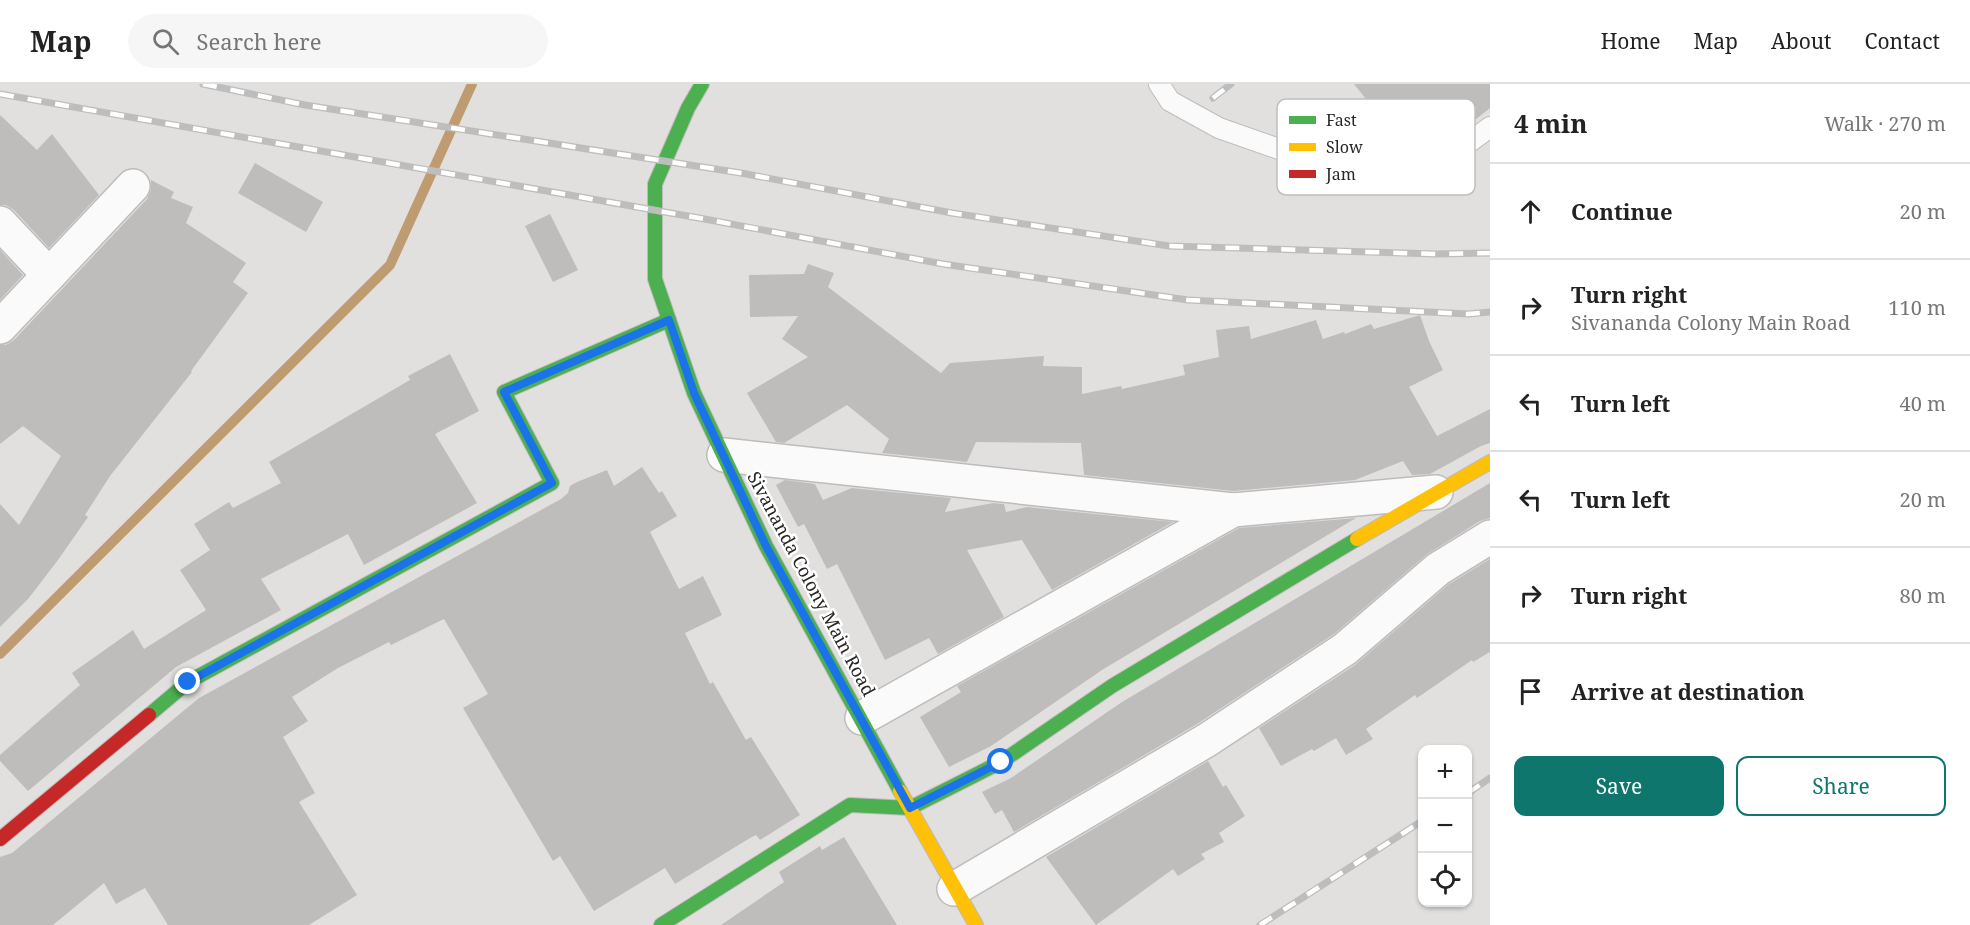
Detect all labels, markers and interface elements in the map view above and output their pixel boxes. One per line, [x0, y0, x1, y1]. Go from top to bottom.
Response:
search box [128, 14, 548, 68]
text: Map [30, 22, 92, 60]
icon: search [149, 25, 182, 58]
text: Search here [197, 26, 321, 56]
text: Home [1601, 27, 1661, 55]
text: Map [1694, 27, 1738, 55]
text: About [1771, 27, 1832, 55]
text: Contact [1865, 27, 1940, 55]
legend [1277, 99, 1475, 195]
text: 4 min [1514, 105, 1588, 141]
text: Fast [1326, 109, 1357, 131]
text: Walk · 270 m [1824, 110, 1946, 137]
text: Slow [1326, 136, 1363, 158]
text: Jam [1325, 163, 1356, 185]
icon: ahead [1514, 195, 1547, 228]
text: Continue [1571, 196, 1673, 226]
text: 20 m [1900, 198, 1946, 225]
text: Turn right [1571, 279, 1687, 309]
icon: right [1514, 291, 1547, 324]
text: 110 m [1888, 294, 1946, 321]
text: Sivananda Colony Main Road [1571, 309, 1850, 336]
icon: left [1514, 387, 1547, 420]
text: Turn left [1571, 388, 1670, 418]
text: 40 m [1900, 390, 1946, 417]
street label: Sivananda Colony Main Road [742, 467, 881, 700]
icon: left [1514, 483, 1547, 516]
text: Turn left [1571, 484, 1670, 514]
text: 20 m [1900, 486, 1946, 513]
icon: right [1514, 579, 1547, 612]
text: Turn right [1571, 580, 1687, 610]
text: 80 m [1900, 582, 1946, 609]
route end [174, 668, 200, 694]
icon: arrive [1514, 675, 1547, 708]
text: Arrive at destination [1571, 676, 1805, 706]
map controls [1418, 745, 1472, 907]
button: + [1418, 745, 1472, 799]
route start [987, 748, 1013, 774]
button: Save [1514, 756, 1724, 816]
button: Share [1736, 756, 1946, 816]
button: − [1418, 799, 1472, 853]
button: locate [1418, 853, 1472, 907]

